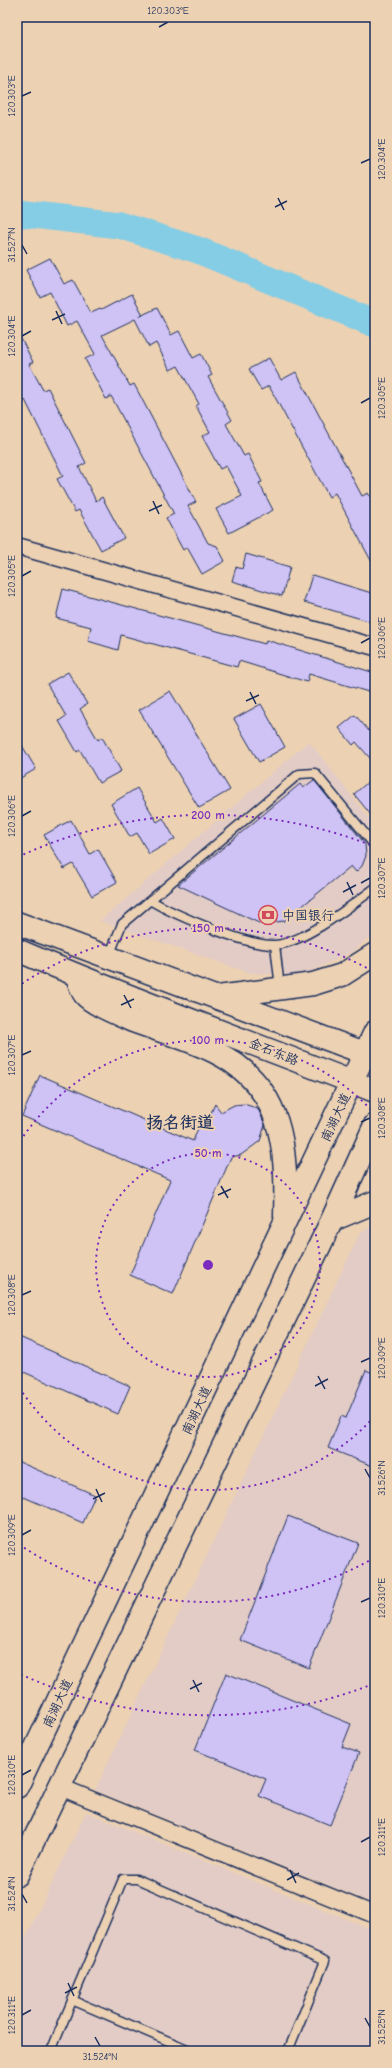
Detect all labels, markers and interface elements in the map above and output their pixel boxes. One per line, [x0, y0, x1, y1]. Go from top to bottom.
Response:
text: 120.303°E [147, 5, 189, 17]
text: 120.303°E [6, 75, 18, 117]
text: 120.304°E [376, 138, 388, 180]
text: 31.527°N [6, 228, 18, 262]
text: 120.304°E [6, 315, 18, 357]
text: 120.305°E [376, 377, 388, 419]
text: 120.305°E [6, 555, 18, 597]
text: 120.306°E [376, 617, 388, 659]
text: 120.306°E [6, 795, 18, 837]
text: 200 m [191, 808, 225, 822]
text: 120.307°E [376, 857, 388, 899]
bank icon: 中国银行 [257, 904, 279, 926]
place label: 中国银行 [282, 908, 334, 923]
text: 150 m [192, 921, 224, 935]
text: 100 m [192, 1033, 224, 1047]
text: 120.307°E [6, 1034, 18, 1076]
street label: 金石东路 [247, 1035, 301, 1068]
street label: 南湖大道 [318, 1090, 353, 1144]
text: 120.308°E [376, 1097, 388, 1139]
district label: 扬名街道 [146, 1113, 214, 1132]
text: 50 m [194, 1146, 222, 1160]
centre of rings [201, 1258, 215, 1272]
text: 120.308°E [6, 1274, 18, 1316]
text: 120.309°E [376, 1337, 388, 1379]
street label: 南湖大道 [179, 1383, 214, 1437]
text: 31.526°N [376, 1460, 388, 1496]
text: 120.309°E [6, 1514, 18, 1556]
text: 120.310°E [376, 1578, 388, 1618]
street label: 南湖大道 [40, 1676, 75, 1730]
text: 120.310°E [6, 1755, 18, 1795]
text: 120.311°E [376, 1818, 388, 1856]
text: 31.524°N [6, 1876, 18, 1912]
text: 120.311°E [6, 1996, 18, 2034]
text: 31.525°N [376, 2009, 388, 2045]
text: 31.524°N [82, 2051, 118, 2063]

